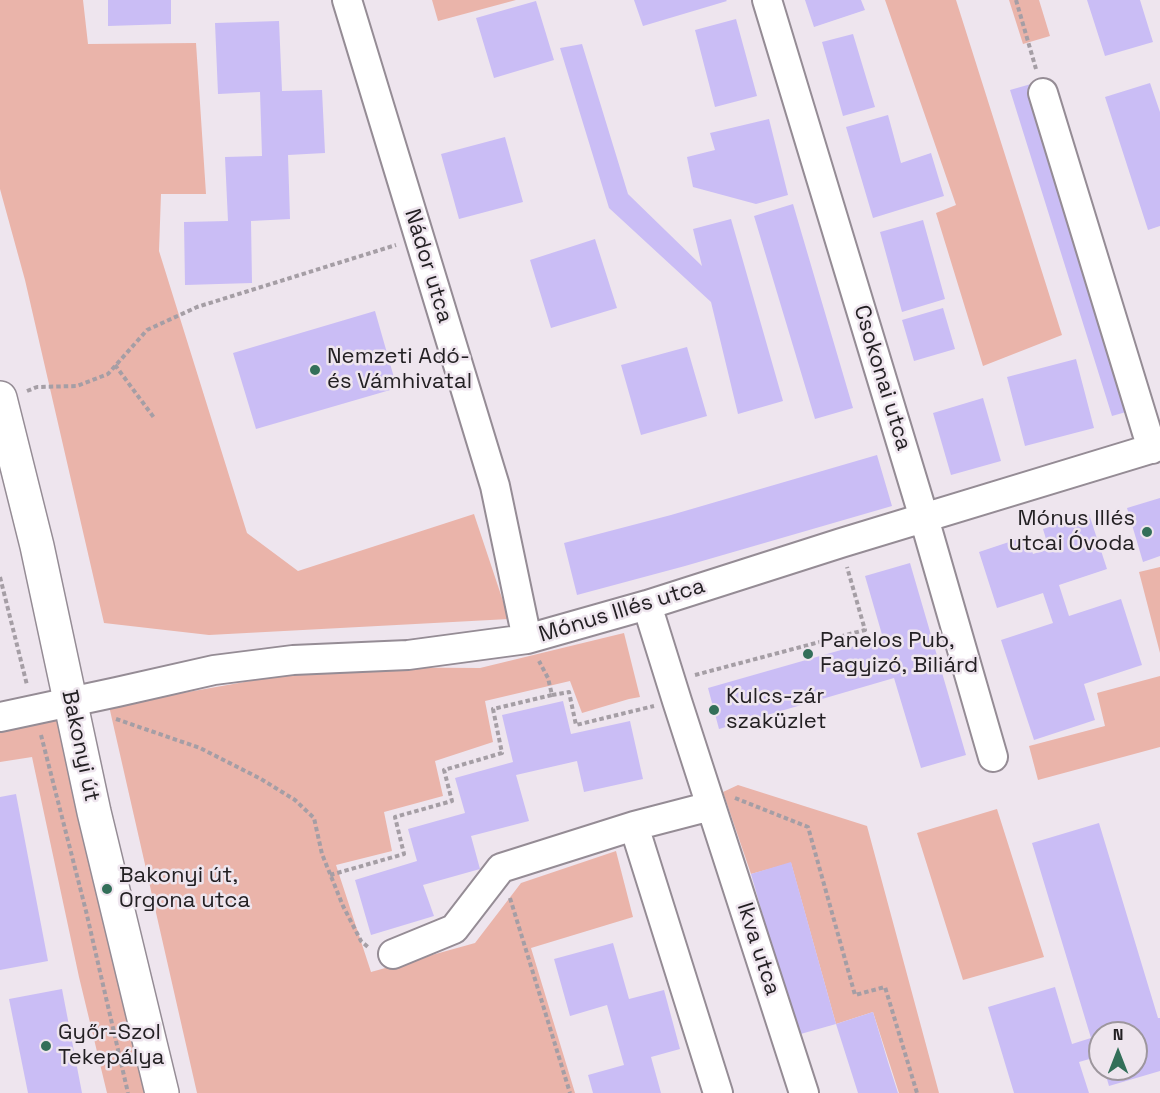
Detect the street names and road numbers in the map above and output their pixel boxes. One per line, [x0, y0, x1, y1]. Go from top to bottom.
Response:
street label: Nádor utca [398, 206, 458, 326]
street label: Csokonai utca [847, 302, 917, 454]
street label: Mónus Illés utca [536, 573, 708, 649]
street label: Bakonyi út [55, 688, 105, 804]
street label: Ikva utca [731, 899, 785, 999]

